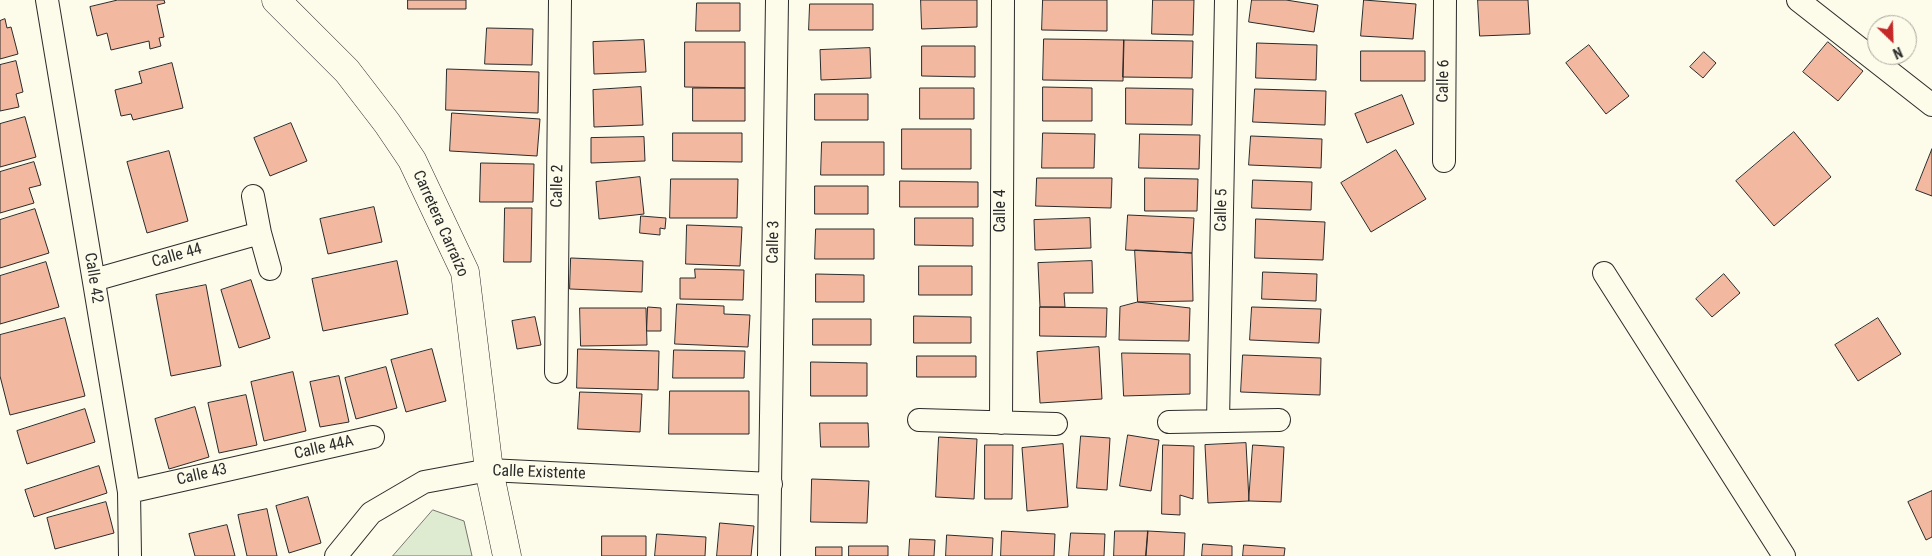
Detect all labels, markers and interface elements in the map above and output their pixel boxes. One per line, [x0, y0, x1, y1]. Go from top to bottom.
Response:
north arrow [1867, 15, 1917, 65]
text: N [1891, 44, 1905, 62]
street label: Calle 6 [1434, 59, 1454, 103]
street label: Calle 2 [548, 164, 568, 208]
street label: Carretera Carraízo [408, 168, 472, 280]
street label: Calle 5 [1212, 188, 1232, 232]
street label: Calle 4 [991, 189, 1011, 233]
street label: Calle 3 [764, 220, 784, 264]
street label: Calle 44 [150, 240, 204, 272]
street label: Calle 42 [80, 251, 106, 305]
street label: Calle 44A [292, 432, 356, 464]
street label: Calle 43 [175, 460, 229, 490]
street label: Calle Existente [492, 462, 586, 484]

